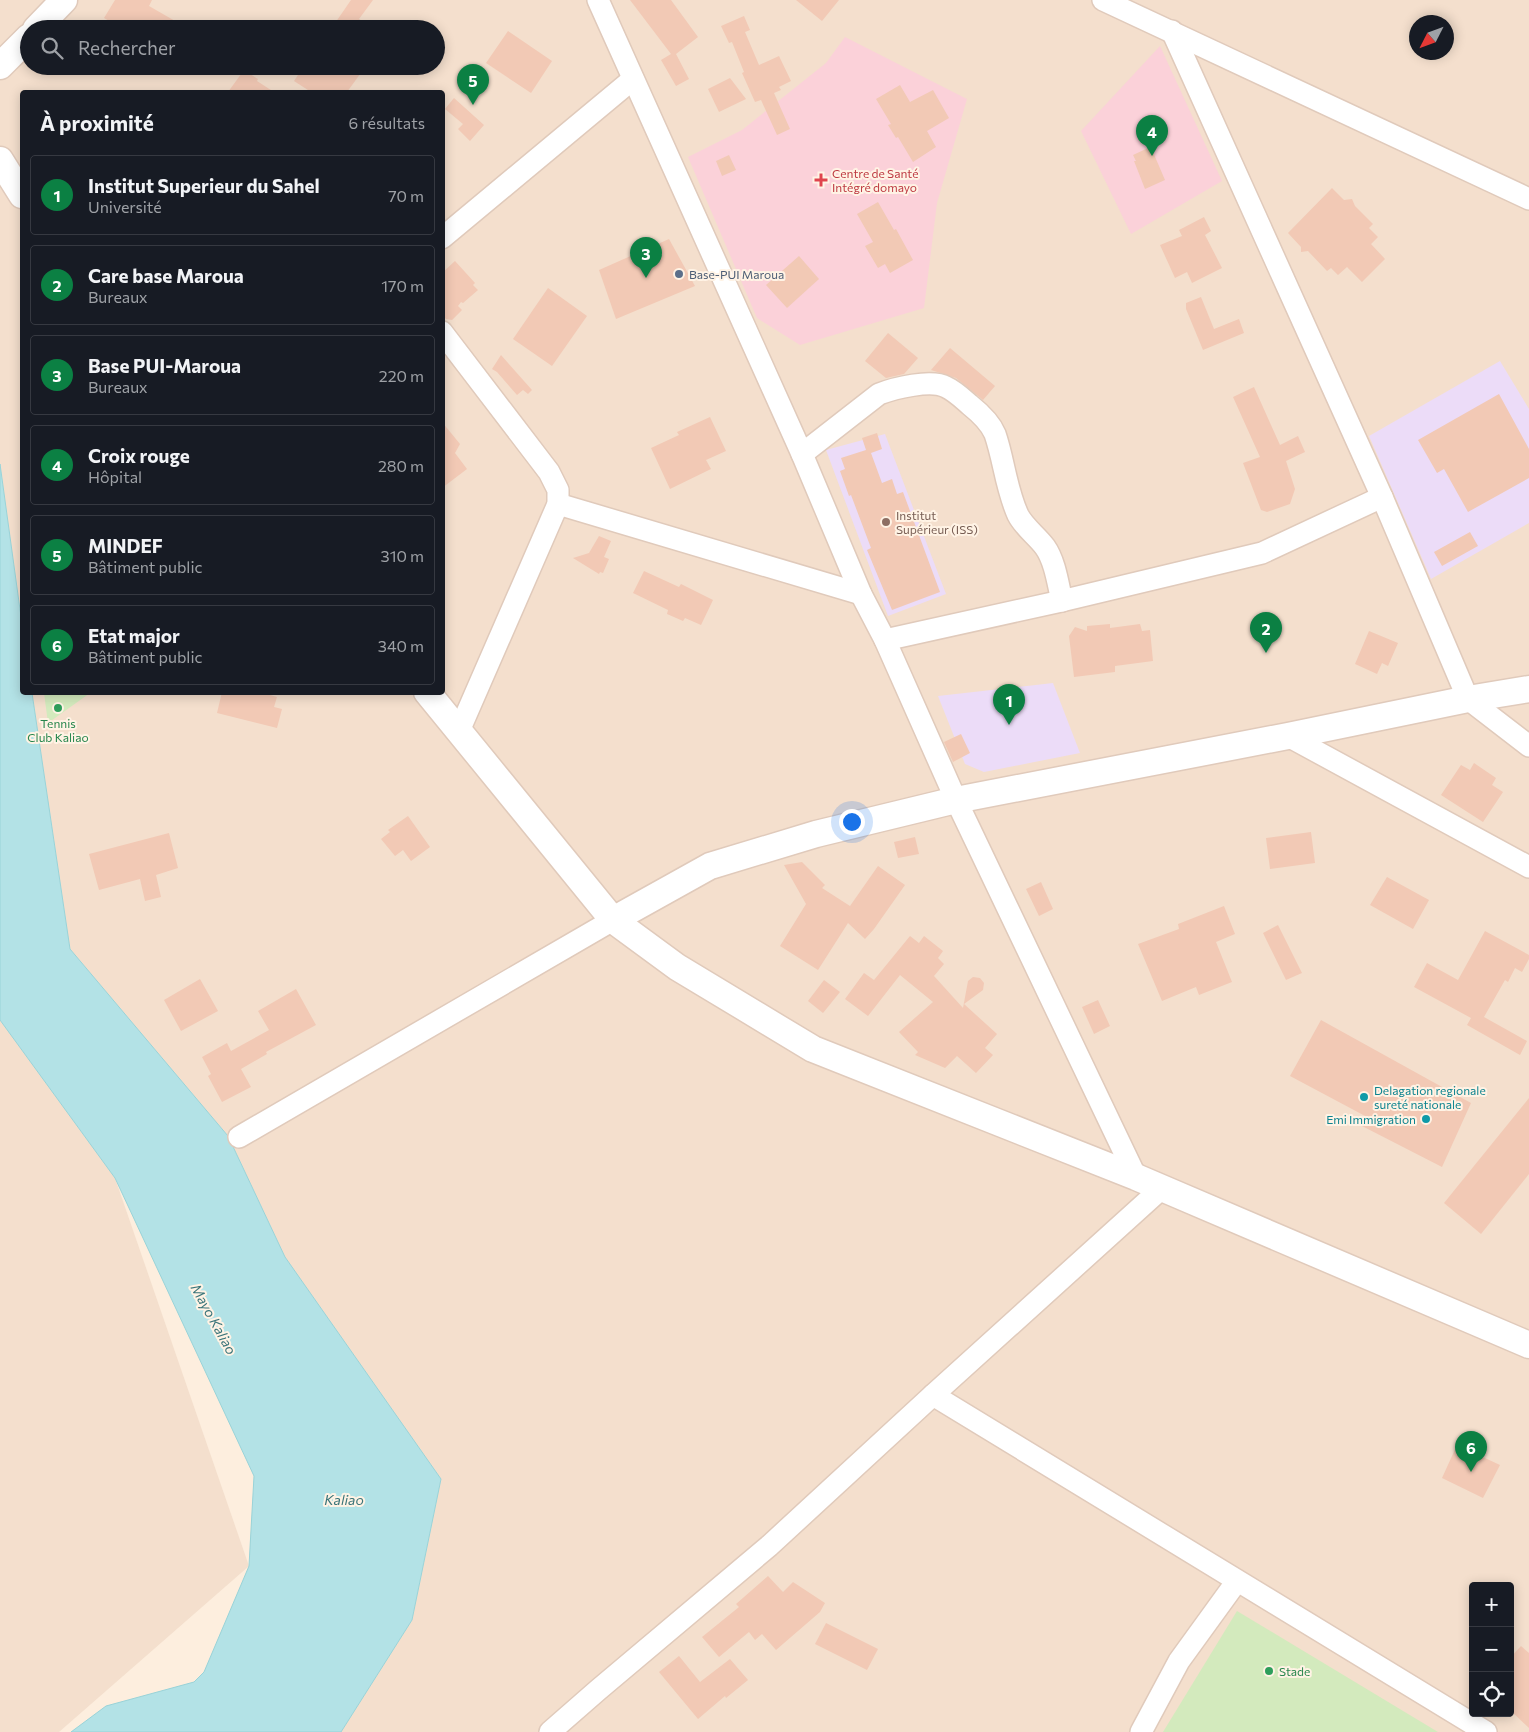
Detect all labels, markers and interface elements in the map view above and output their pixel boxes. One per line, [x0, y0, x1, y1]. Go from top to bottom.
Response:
north arrow [1409, 15, 1454, 60]
search box [20, 20, 445, 75]
icon: search [38, 34, 66, 62]
text: Rechercher [78, 36, 176, 59]
pin: 5 [457, 64, 489, 105]
text: À proximité [40, 110, 154, 135]
text: 6 résultats [349, 113, 425, 132]
pin: 4 [1136, 115, 1168, 156]
place label: Centre de Santé Intégré domayo [832, 166, 918, 194]
marker: Centre de Santé Intégré domayo [814, 173, 828, 187]
text: Institut Superieur du Sahel [88, 174, 320, 197]
text: 1 [53, 186, 61, 205]
text: 70 m [388, 186, 424, 205]
text: Université [88, 197, 162, 216]
pin: 3 [630, 237, 662, 278]
text: Care base Maroua [88, 264, 244, 287]
place label: Base-PUI Maroua [689, 267, 784, 281]
marker: Base-PUI Maroua [673, 268, 685, 280]
text: 2 [52, 276, 62, 295]
text: 170 m [381, 276, 424, 295]
text: Bureaux [88, 287, 148, 306]
text: Base PUI-Maroua [88, 354, 241, 377]
text: 3 [52, 366, 62, 385]
text: 220 m [379, 366, 424, 385]
text: Bureaux [88, 377, 148, 396]
text: Croix rouge [88, 444, 190, 467]
text: 4 [52, 456, 62, 475]
text: 280 m [378, 456, 424, 475]
text: Hôpital [88, 467, 142, 486]
place label: Institut Supérieur (ISS) [896, 508, 978, 536]
marker: Institut Supérieur (ISS) [880, 516, 892, 528]
text: MINDEF [88, 534, 163, 557]
text: 5 [52, 546, 62, 565]
text: 310 m [381, 546, 424, 565]
text: Bâtiment public [88, 557, 202, 576]
pin: 2 [1250, 612, 1282, 653]
text: Etat major [88, 624, 180, 647]
text: 6 [52, 636, 62, 655]
text: 340 m [378, 636, 424, 655]
text: Bâtiment public [88, 647, 202, 666]
pin: 1 [993, 684, 1025, 725]
marker: Tennis Club Kaliao [52, 702, 64, 714]
place label: Tennis Club Kaliao [27, 716, 89, 744]
your location [839, 809, 865, 835]
place label: Delagation regionale sureté nationale [1374, 1083, 1486, 1111]
marker: Delagation regionale sureté nationale [1358, 1091, 1370, 1103]
place label: Emi Immigration [1326, 1112, 1416, 1126]
marker: Emi Immigration [1420, 1113, 1432, 1125]
water label: Mayo Kaliao [188, 1281, 240, 1357]
pin: 6 [1455, 1431, 1487, 1472]
water label: Kaliao [324, 1491, 364, 1508]
map controls [1469, 1582, 1514, 1717]
button: + [1469, 1582, 1514, 1627]
button: − [1469, 1627, 1514, 1672]
place label: Stade [1279, 1664, 1310, 1678]
marker: Stade [1263, 1665, 1275, 1677]
button: locate [1469, 1672, 1514, 1717]

